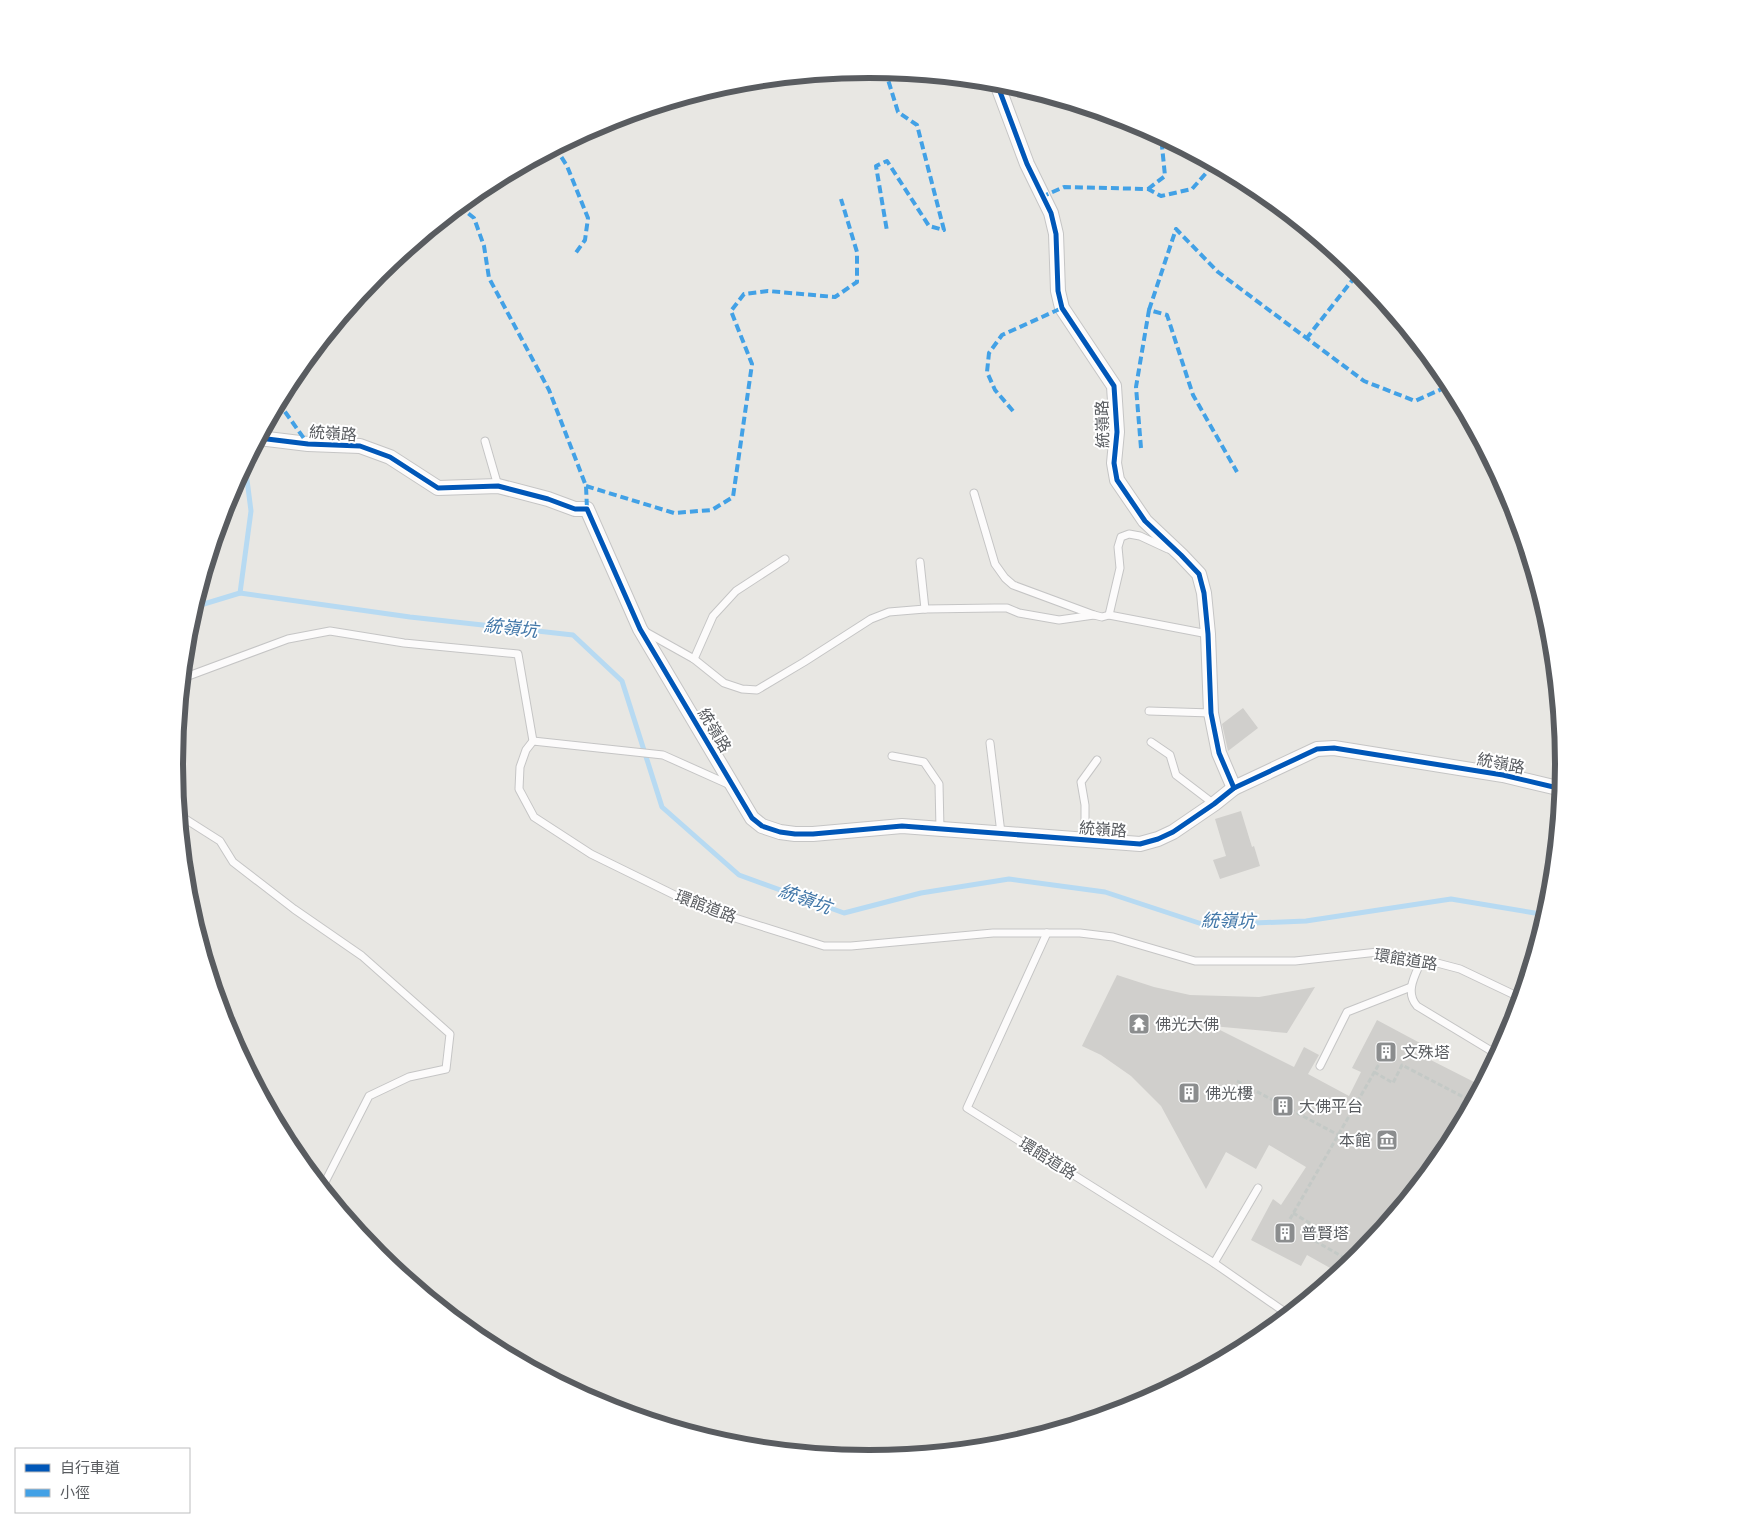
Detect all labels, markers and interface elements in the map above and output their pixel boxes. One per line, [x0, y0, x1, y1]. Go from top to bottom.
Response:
street label: 統嶺路 [1093, 400, 1112, 448]
street label: 統嶺路 [308, 422, 358, 445]
water label: 統嶺坑 [483, 614, 542, 641]
street label: 統嶺路 [694, 705, 735, 756]
street label: 統嶺路 [1476, 750, 1526, 777]
street label: 統嶺路 [1078, 818, 1128, 841]
water label: 統嶺坑 [776, 879, 837, 919]
street label: 環館道路 [673, 886, 739, 927]
water label: 統嶺坑 [1201, 910, 1258, 932]
street label: 環館道路 [1373, 945, 1439, 974]
temple icon: 佛光大佛 [1127, 1012, 1151, 1036]
place label: 佛光大佛 [1155, 1015, 1219, 1034]
building icon: 文殊塔 [1374, 1040, 1398, 1064]
place label: 文殊塔 [1402, 1043, 1450, 1062]
building icon: 佛光樓 [1177, 1081, 1201, 1105]
place label: 佛光樓 [1205, 1084, 1253, 1103]
building icon: 大佛平台 [1271, 1094, 1295, 1118]
place label: 大佛平台 [1299, 1097, 1363, 1116]
museum icon: 本館 [1375, 1128, 1399, 1152]
place label: 本館 [1339, 1131, 1371, 1150]
street label: 環館道路 [1016, 1133, 1080, 1183]
building icon: 普賢塔 [1273, 1221, 1297, 1245]
place label: 普賢塔 [1301, 1224, 1349, 1243]
legend [15, 1448, 190, 1513]
text: 自行車道 [60, 1459, 120, 1476]
text: 小徑 [60, 1484, 90, 1501]

